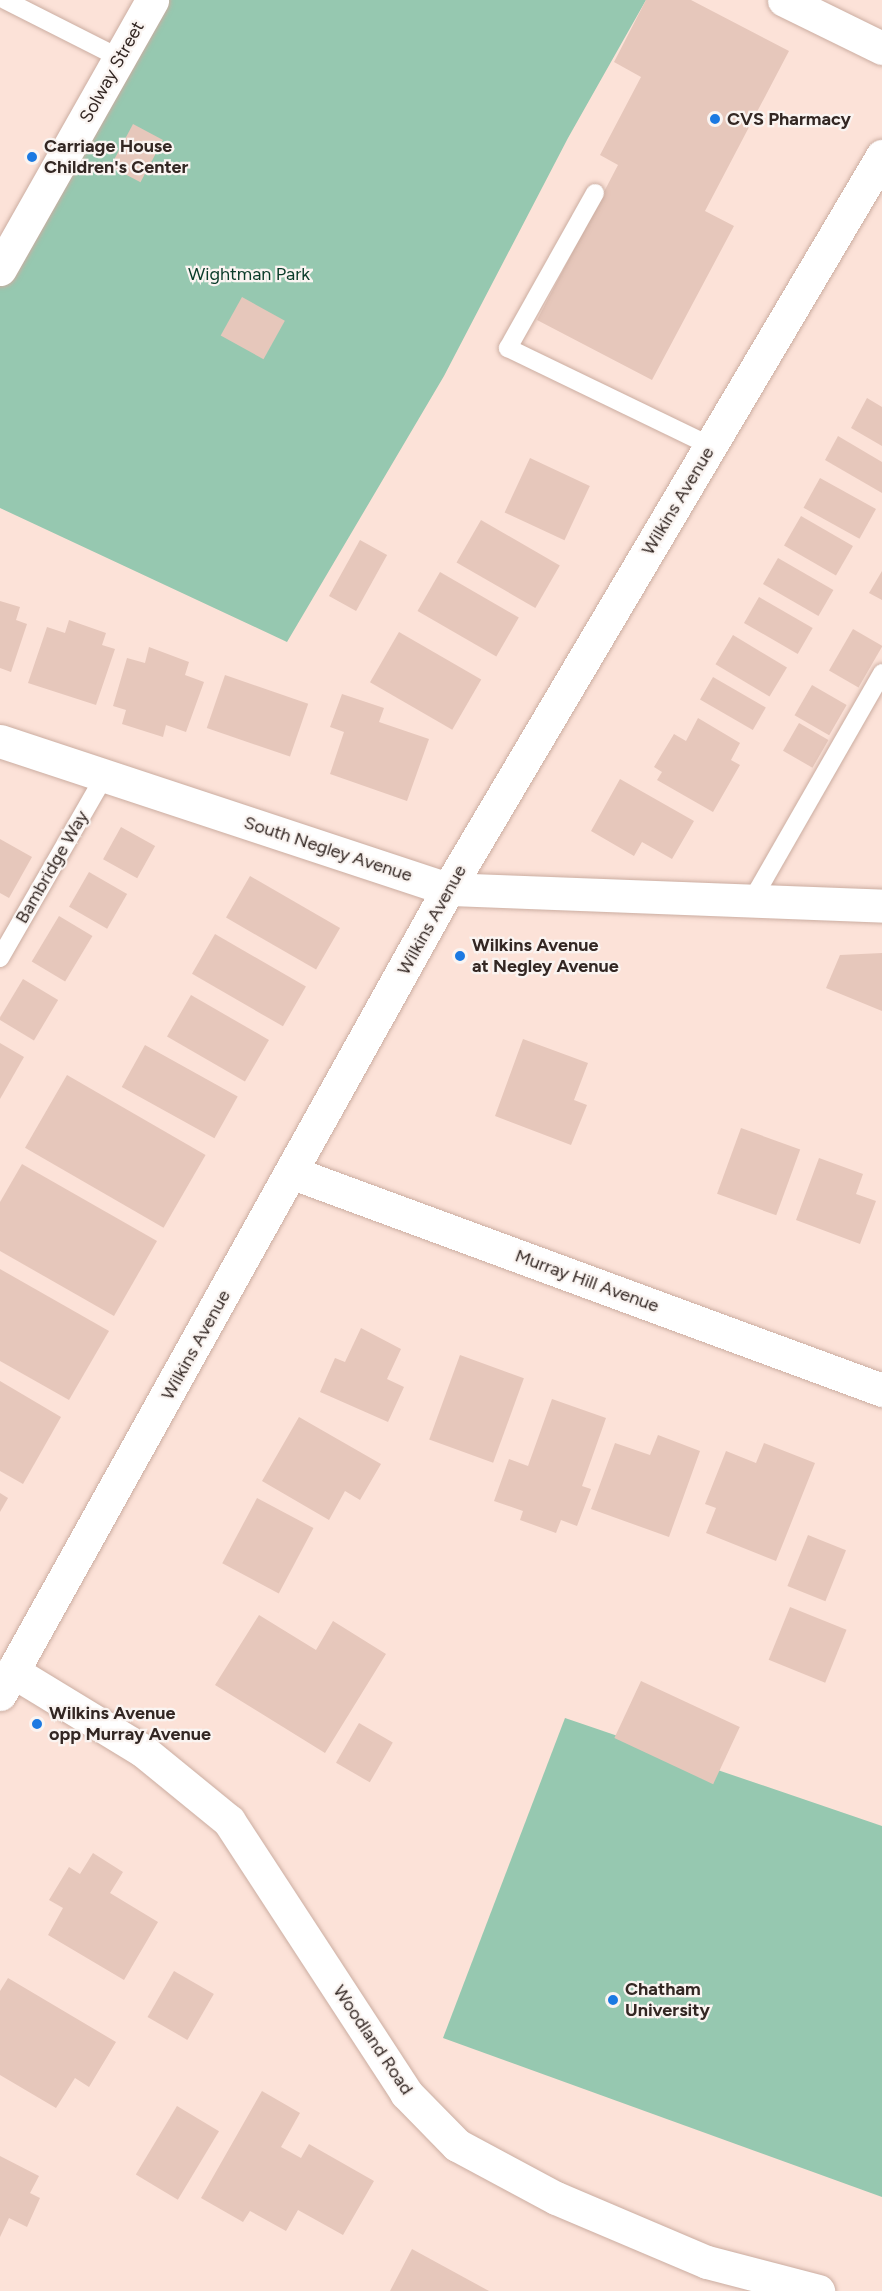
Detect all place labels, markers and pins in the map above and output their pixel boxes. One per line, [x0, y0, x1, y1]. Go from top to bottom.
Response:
place label: CVS Pharmacy [727, 108, 851, 130]
marker: CVS Pharmacy [708, 112, 722, 126]
place label: Carriage House Children's Center [44, 136, 188, 178]
marker: Carriage House Children's Center [25, 150, 39, 164]
place label: Wilkins Avenue at Negley Avenue [472, 935, 619, 978]
marker: Wilkins Avenue at Negley Avenue [453, 949, 467, 963]
place label: Wilkins Avenue opp Murray Avenue [49, 1703, 211, 1746]
marker: Wilkins Avenue opp Murray Avenue [30, 1717, 44, 1731]
place label: Chatham University [625, 1979, 710, 2022]
marker: Chatham University [606, 1993, 620, 2007]

